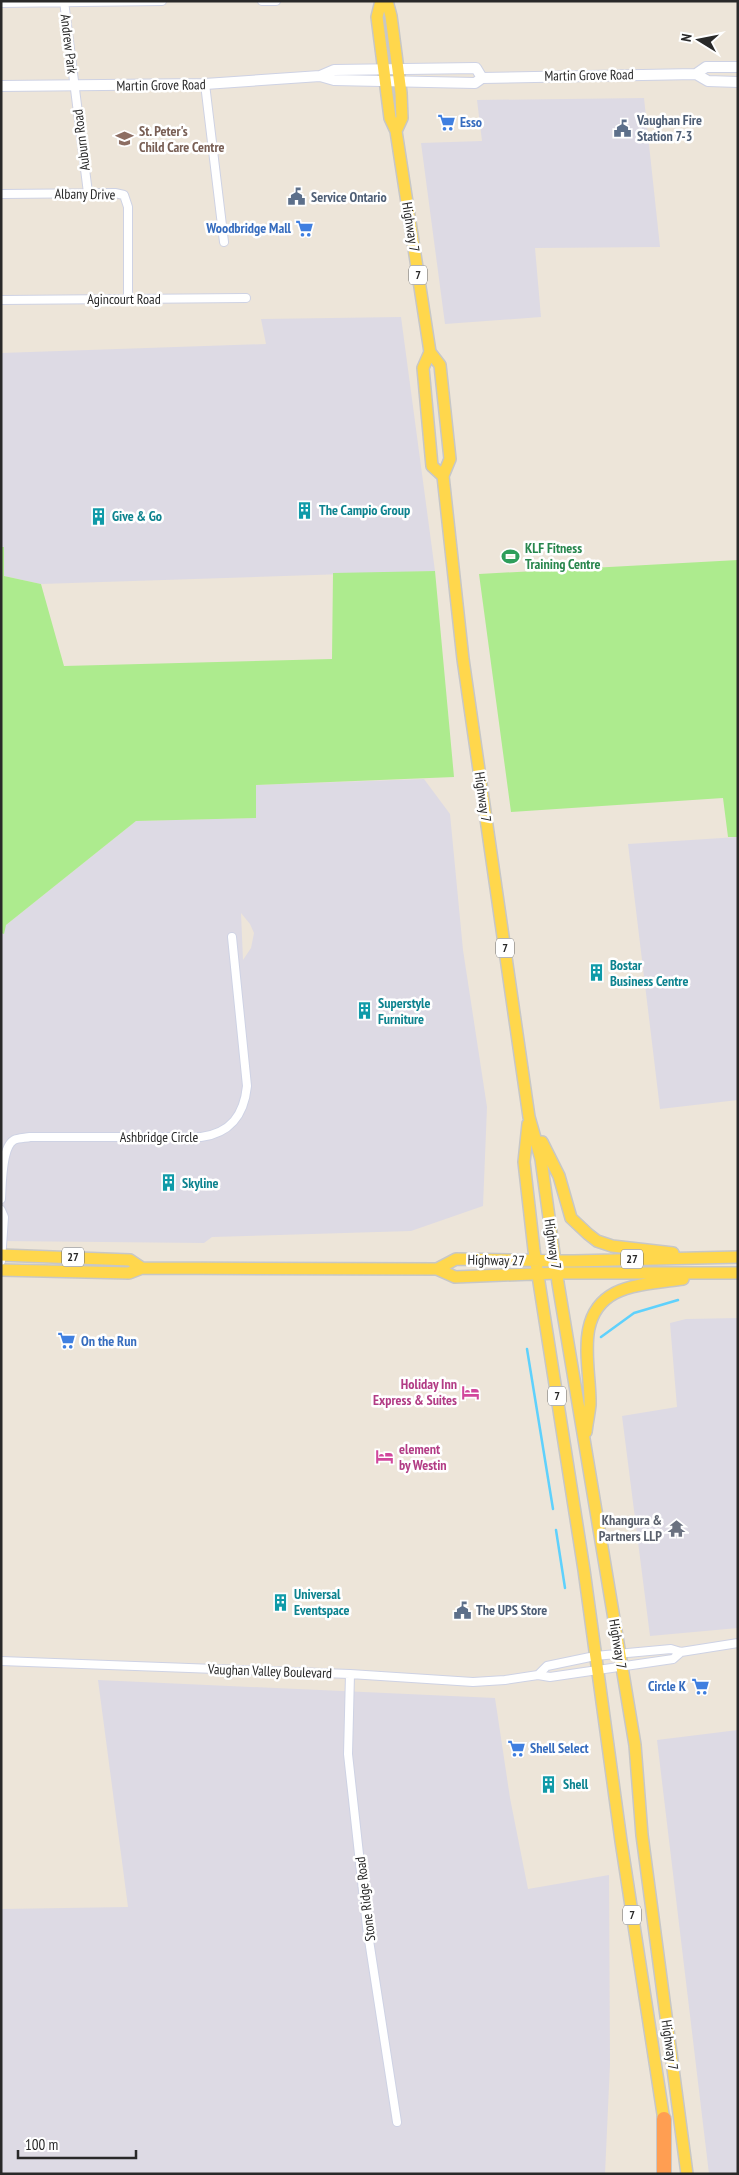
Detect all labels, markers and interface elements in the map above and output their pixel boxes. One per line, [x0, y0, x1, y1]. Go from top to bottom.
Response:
street label: Andrew Park [56, 13, 82, 75]
north arrow [674, 15, 724, 65]
text: N [677, 32, 696, 43]
street label: Martin Grove Road [544, 65, 634, 85]
street label: Martin Grove Road [116, 75, 206, 95]
street label: Auburn Road [68, 108, 94, 172]
place label: Vaughan Fire Station 7-3 [636, 111, 702, 145]
supermarket icon: Esso [436, 112, 456, 132]
place label: Esso [460, 113, 482, 131]
public building icon: Vaughan Fire Station 7-3 [613, 118, 633, 138]
place label: St. Peter's Child Care Centre [139, 122, 224, 156]
school or university icon: St. Peter's Child Care Centre [115, 129, 135, 149]
street label: Albany Drive [54, 184, 116, 204]
public building icon: Service Ontario [287, 187, 307, 207]
place label: Service Ontario [311, 188, 387, 206]
street label: Highway 7 [398, 201, 424, 253]
supermarket icon: Woodbridge Mall [295, 218, 315, 238]
place label: Woodbridge Mall [205, 219, 292, 237]
road number: 7 [409, 266, 427, 284]
street label: Agincourt Road [87, 290, 161, 308]
building icon: The Campio Group [295, 500, 315, 520]
place label: The Campio Group [319, 501, 410, 519]
building icon: Give & Go [88, 506, 108, 526]
place label: Give & Go [112, 507, 162, 525]
place label: KLF Fitness Training Centre [525, 539, 601, 573]
sports icon: KLF Fitness Training Centre [501, 546, 521, 566]
street label: Highway 7 [471, 771, 495, 823]
road number: 7 [496, 938, 514, 958]
place label: Bostar Business Centre [610, 956, 688, 990]
building icon: Bostar Business Centre [586, 963, 606, 983]
place label: Superstyle Furniture [378, 994, 430, 1028]
building icon: Superstyle Furniture [354, 1001, 374, 1021]
street label: Ashbridge Circle [120, 1128, 199, 1146]
building icon: Skyline [158, 1173, 178, 1193]
place label: Skyline [182, 1174, 219, 1192]
street label: Highway 7 [541, 1218, 565, 1270]
road number: 27 [62, 1248, 84, 1266]
road number: 27 [621, 1250, 643, 1268]
street label: Highway 27 [467, 1251, 525, 1269]
supermarket icon: On the Run [57, 1331, 77, 1351]
place label: On the Run [81, 1332, 137, 1350]
place label: Holiday Inn Express & Suites [373, 1375, 457, 1409]
hotel icon: Holiday Inn Express & Suites [461, 1382, 481, 1402]
road number: 7 [548, 1386, 566, 1405]
place label: element by Westin [399, 1440, 447, 1474]
hotel icon: element by Westin [375, 1447, 395, 1467]
place label: Khangura & Partners LLP [599, 1511, 662, 1545]
temple icon: Khangura & Partners LLP [666, 1518, 686, 1538]
place label: Universal Eventspace [294, 1585, 350, 1619]
building icon: Universal Eventspace [270, 1592, 290, 1612]
public building icon: The UPS Store [452, 1600, 472, 1620]
place label: The UPS Store [476, 1601, 547, 1619]
street label: Highway 7 [605, 1618, 631, 1670]
street label: Vaughan Valley Boulevard [207, 1660, 332, 1682]
supermarket icon: Circle K [690, 1676, 710, 1696]
place label: Circle K [648, 1677, 687, 1695]
supermarket icon: Shell Select [506, 1738, 526, 1758]
place label: Shell Select [530, 1739, 589, 1757]
building icon: Shell [539, 1774, 559, 1794]
place label: Shell [563, 1775, 589, 1793]
street label: Stone Ridge Road [351, 1856, 379, 1942]
road number: 7 [623, 1906, 641, 1924]
street label: Highway 7 [658, 2019, 682, 2071]
scale bar [18, 2128, 135, 2160]
text: 100 m [25, 2135, 58, 2154]

